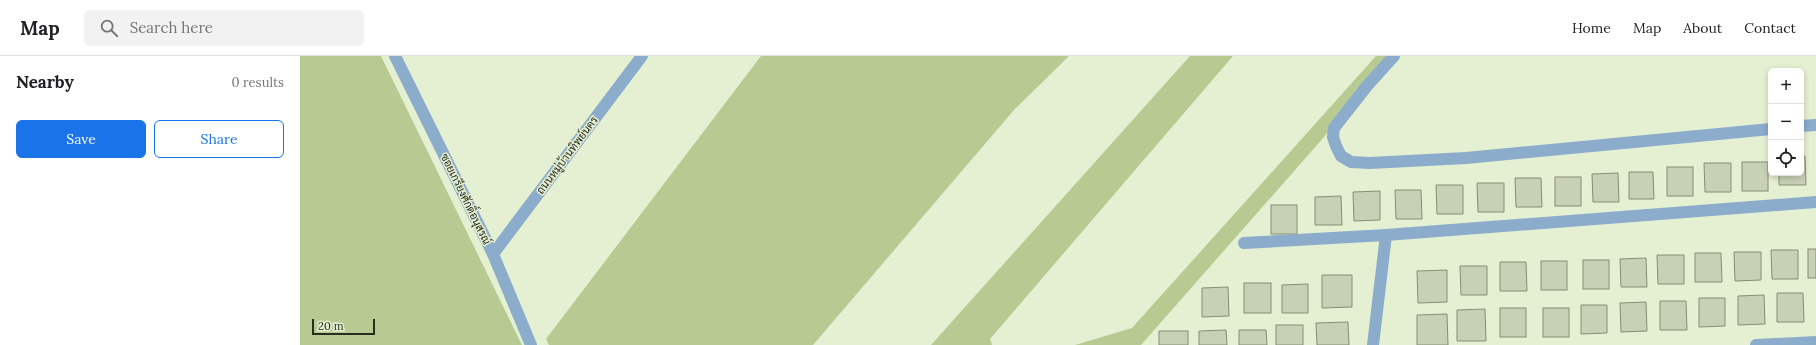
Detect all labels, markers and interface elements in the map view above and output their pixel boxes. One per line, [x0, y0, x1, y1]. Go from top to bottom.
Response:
search box [84, 10, 364, 46]
text: Map [20, 16, 60, 40]
icon: search [98, 17, 120, 39]
text: Search here [130, 18, 213, 37]
text: Home [1572, 19, 1611, 37]
text: Map [1633, 19, 1661, 37]
text: About [1683, 19, 1722, 37]
text: Contact [1744, 19, 1796, 37]
map controls [1768, 68, 1804, 176]
button: + [1768, 68, 1804, 104]
text: Nearby [16, 71, 74, 93]
text: 0 results [232, 74, 284, 91]
button: − [1768, 104, 1804, 140]
street label: ถนนหมู่บ้านทิพย์นคร [532, 113, 602, 197]
button: Save [16, 120, 146, 158]
button: Share [154, 120, 284, 158]
button: locate [1768, 140, 1804, 176]
street label: ซอยเกรียงศักดิ์อนุสรณ์ [436, 149, 498, 248]
scale bar [312, 317, 375, 336]
text: 20 m [318, 319, 343, 333]

